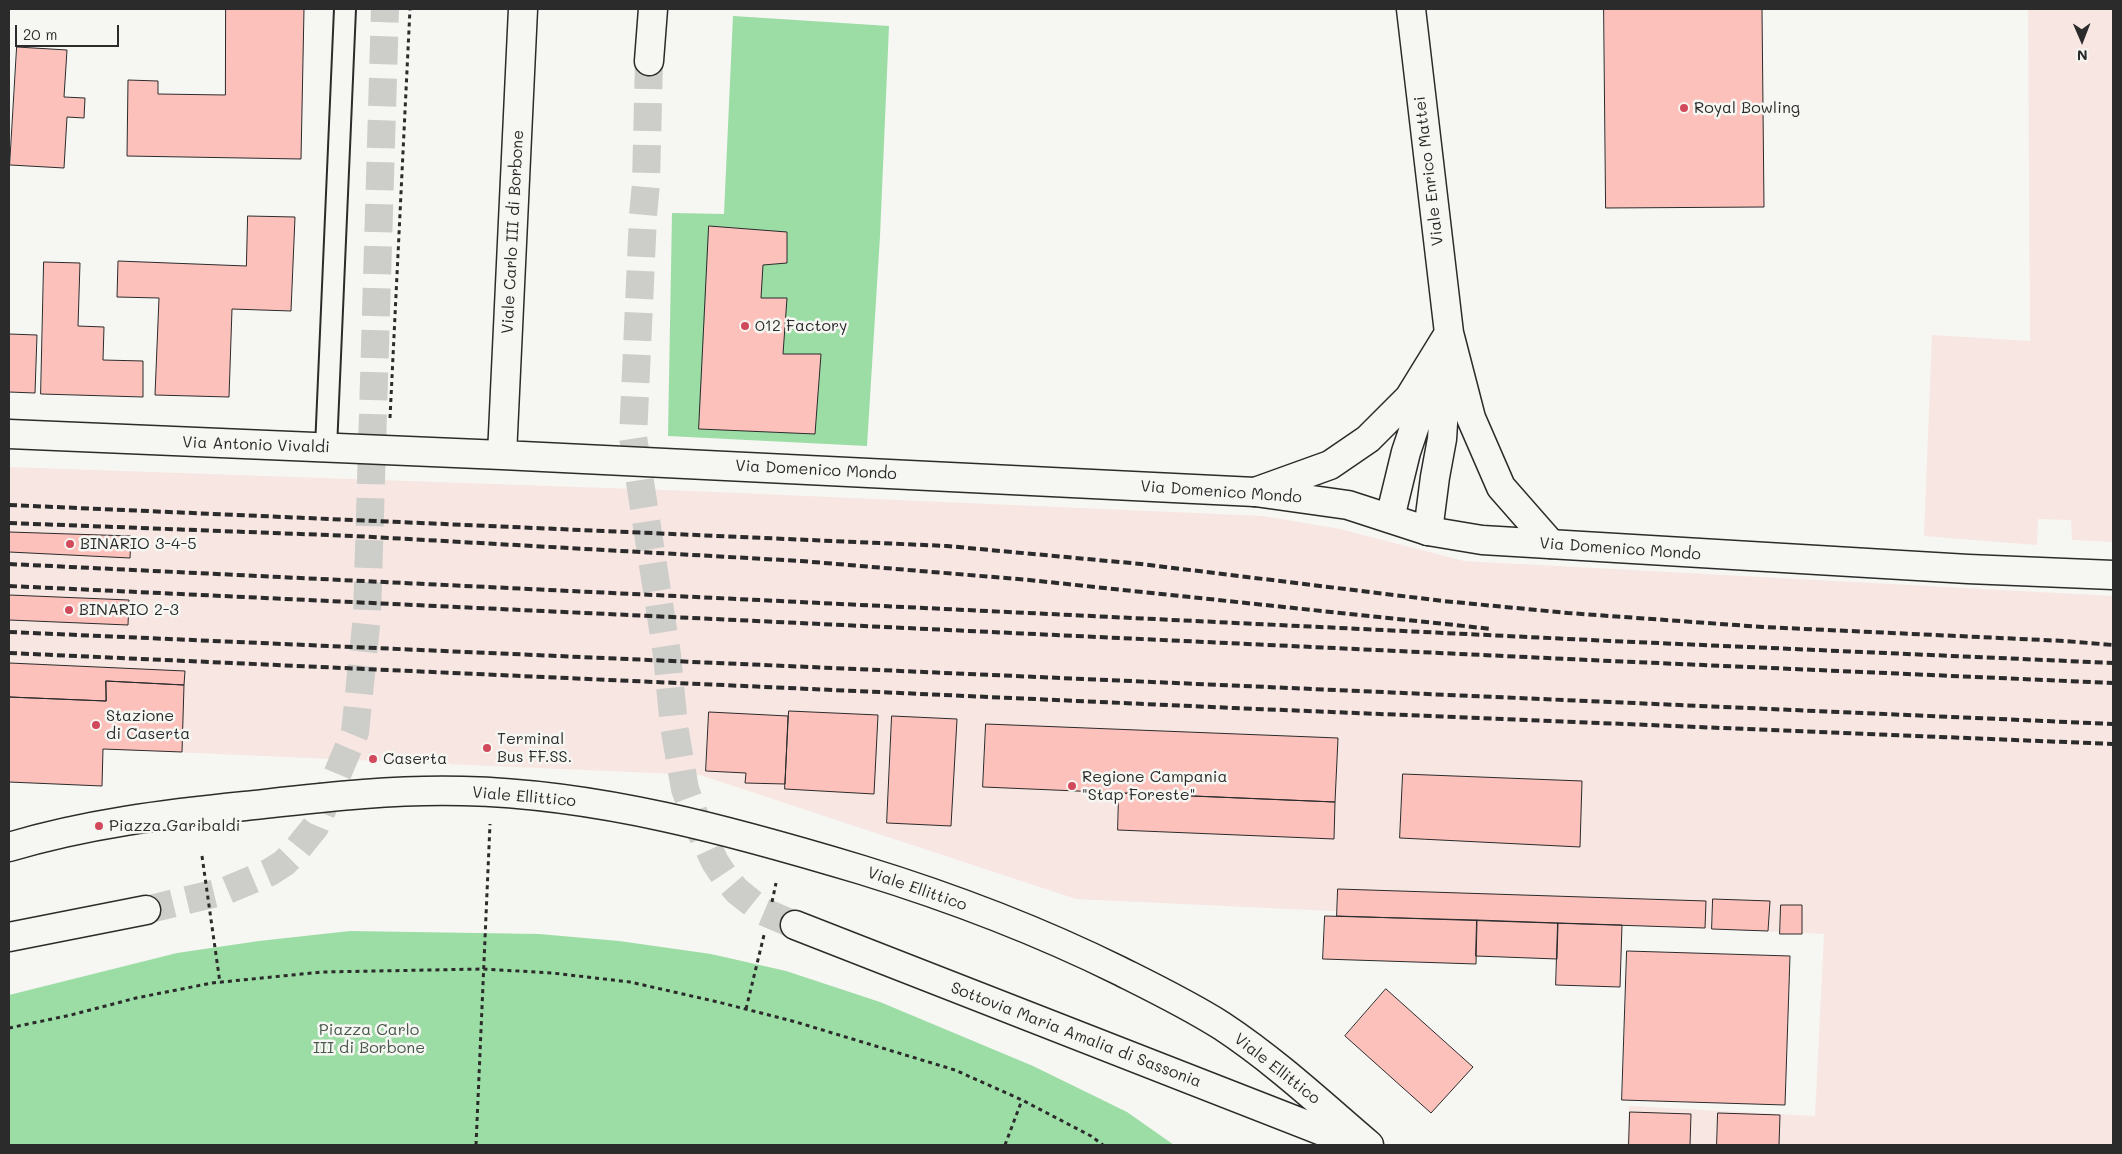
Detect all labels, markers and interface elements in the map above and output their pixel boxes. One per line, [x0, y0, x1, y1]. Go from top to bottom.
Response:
scale bar [18, 15, 121, 47]
north arrow [2057, 15, 2107, 65]
text: 20 m [23, 24, 57, 44]
text: N [2077, 46, 2088, 65]
street label: Viale Enrico Mattei [1410, 95, 1448, 247]
place label: Royal Bowling [1694, 98, 1800, 118]
marker: Royal Bowling [1678, 102, 1690, 114]
street label: Viale Carlo III di Borbone [498, 129, 528, 335]
place label: 012 Factory [755, 316, 847, 336]
marker: 012 Factory [739, 320, 751, 332]
street label: Via Antonio Vivaldi [182, 433, 330, 457]
street label: Via Domenico Mondo [735, 456, 897, 484]
street label: Via Domenico Mondo [1140, 477, 1302, 507]
place label: BINARIO 3-4-5 [80, 534, 196, 554]
street label: Via Domenico Mondo [1539, 534, 1701, 564]
marker: BINARIO 3-4-5 [64, 538, 76, 550]
place label: BINARIO 2-3 [79, 600, 179, 620]
marker: BINARIO 2-3 [63, 604, 75, 616]
place label: Stazione di Caserta [106, 706, 190, 744]
marker: Stazione di Caserta [90, 719, 102, 731]
place label: Terminal Bus FF.SS. [497, 729, 572, 767]
marker: Terminal Bus FF.SS. [481, 742, 493, 754]
place label: Caserta [383, 749, 447, 769]
marker: Caserta [367, 753, 379, 765]
place label: Regione Campania "Stap Foreste" [1082, 767, 1227, 805]
marker: Regione Campania "Stap Foreste" [1066, 780, 1078, 792]
street label: Viale Ellittico [471, 783, 577, 811]
place label: Piazza Garibaldi [109, 816, 240, 836]
marker: Piazza Garibaldi [93, 820, 105, 832]
street label: Viale Ellittico [865, 863, 969, 915]
street label: Sottovia Maria Amalia di Sassonia [948, 978, 1204, 1092]
park label: Piazza Carlo III di Borbone [313, 1020, 425, 1058]
street label: Viale Ellittico [1230, 1029, 1324, 1109]

